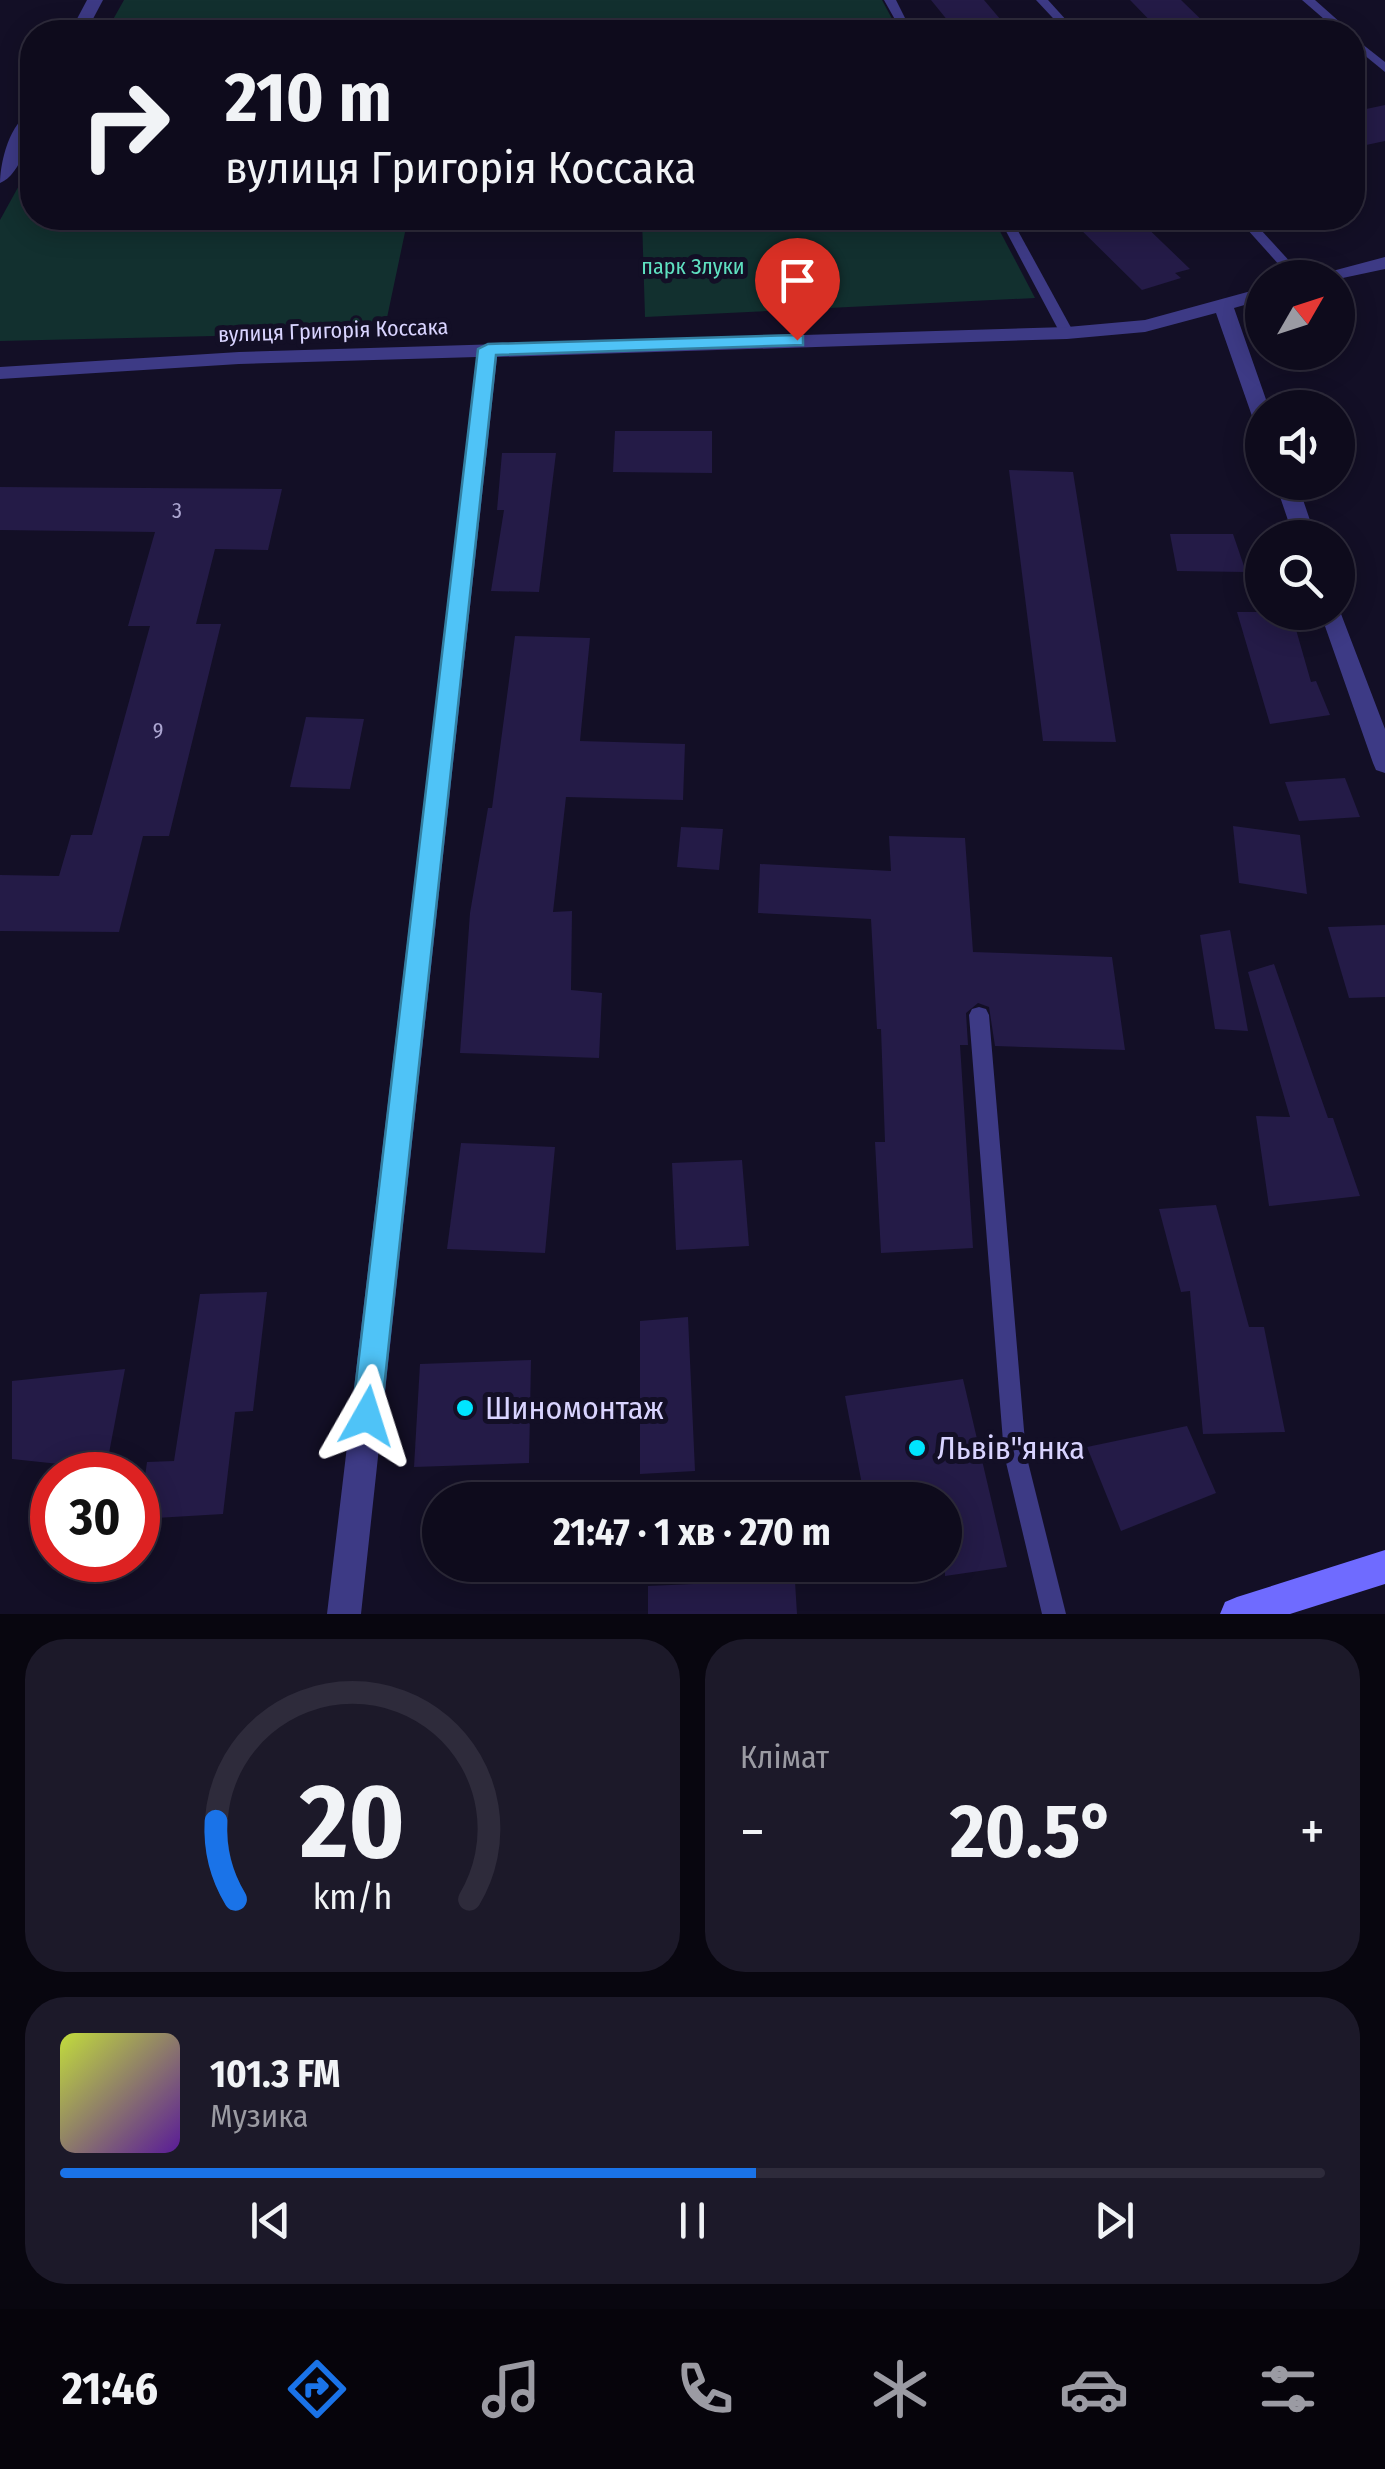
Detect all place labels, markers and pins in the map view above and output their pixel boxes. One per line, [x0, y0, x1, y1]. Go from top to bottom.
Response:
pin [755, 238, 840, 341]
place label: Шиномонтаж [485, 1389, 664, 1427]
marker: Шиномонтаж [454, 1397, 476, 1419]
place label: Львів"янка [937, 1429, 1085, 1467]
marker: Львів"янка [906, 1437, 928, 1459]

